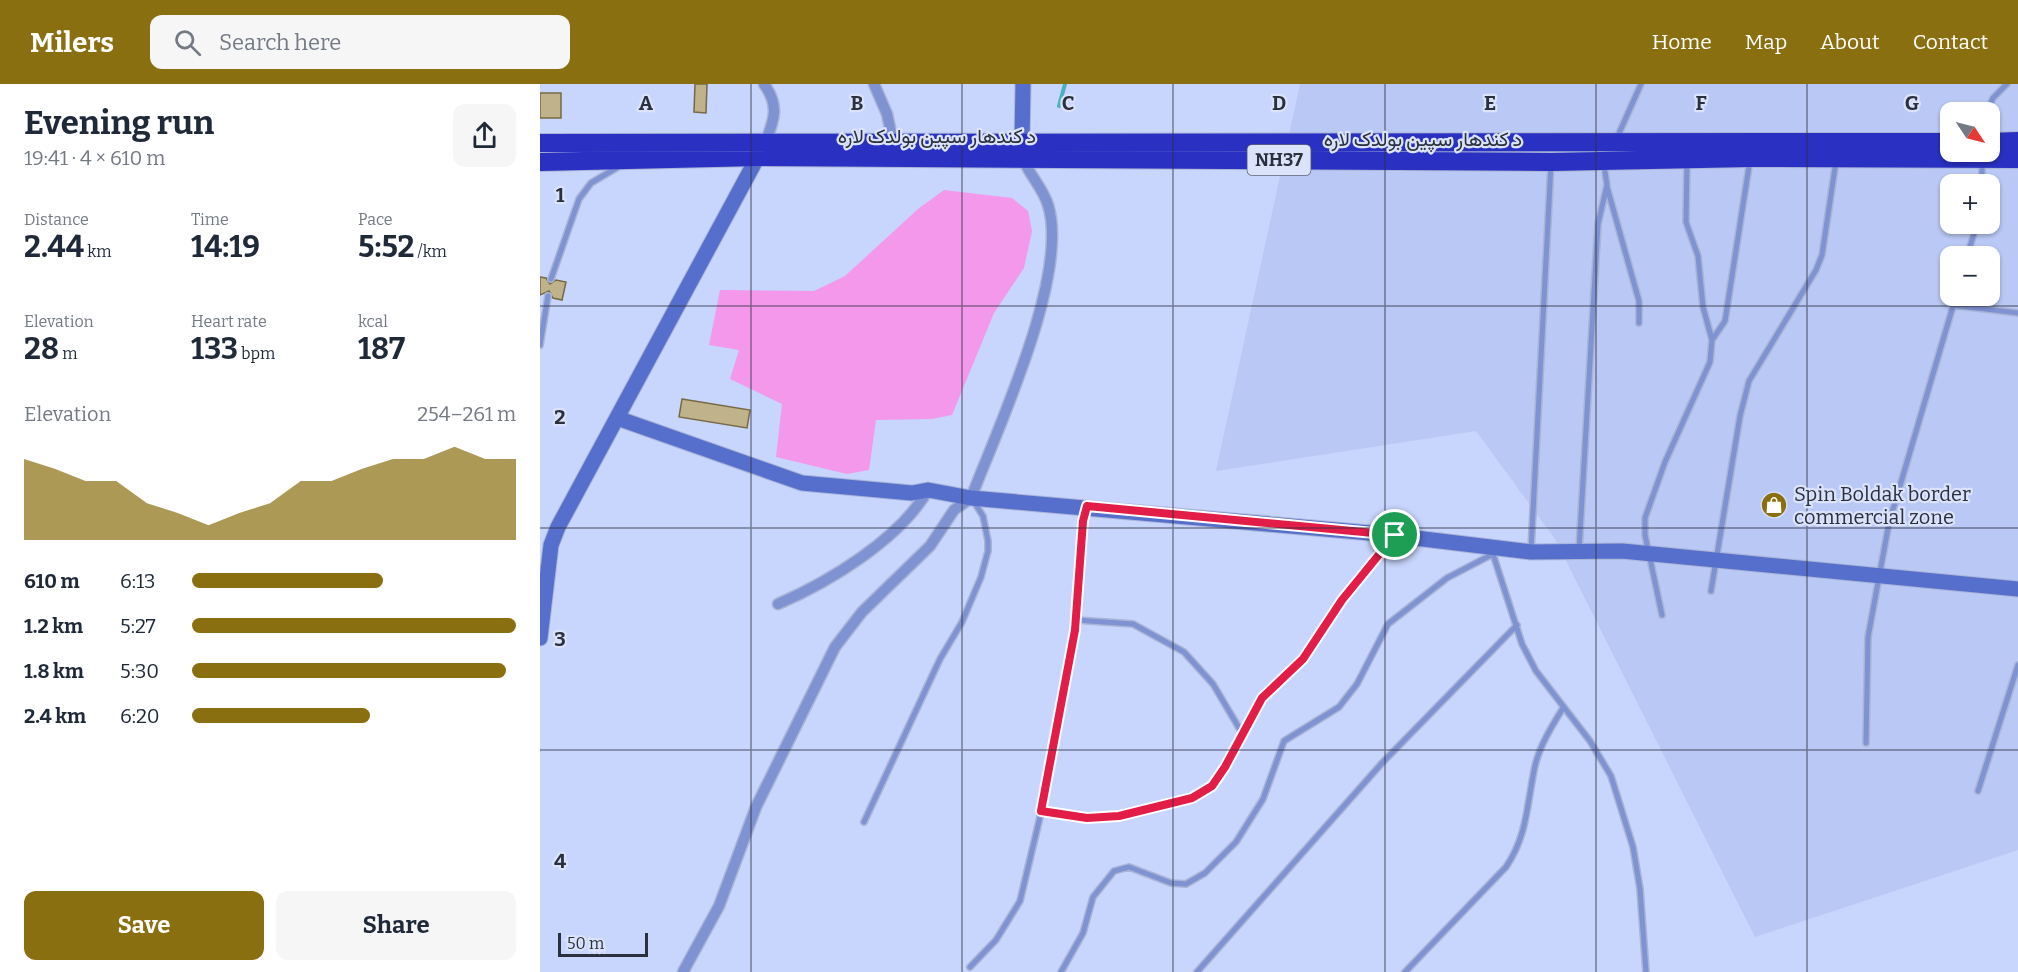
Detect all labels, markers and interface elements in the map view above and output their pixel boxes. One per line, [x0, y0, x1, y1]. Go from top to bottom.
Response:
search box [150, 15, 570, 69]
text: Milers [30, 26, 114, 59]
icon: search [171, 26, 204, 59]
text: Search here [219, 29, 341, 56]
text: Home [1652, 29, 1712, 55]
text: Map [1745, 29, 1787, 55]
text: About [1820, 29, 1880, 55]
text: Contact [1913, 29, 1988, 55]
text: A [639, 91, 654, 115]
text: B [851, 91, 864, 115]
text: C [1062, 91, 1074, 115]
text: D [1272, 91, 1286, 115]
text: E [1484, 91, 1496, 115]
text: F [1695, 91, 1707, 115]
text: G [1905, 91, 1919, 115]
north arrow [1940, 102, 2000, 162]
map controls [1940, 102, 2000, 306]
text: Evening run [24, 103, 214, 143]
button: share [453, 104, 516, 167]
street label: د کندهار سپین بولدک لاره [838, 124, 1036, 150]
street label: د کندهار سپین بولدک لاره [1324, 127, 1522, 153]
road number: NH37 [1248, 145, 1311, 175]
text: 19:41 · 4 × 610 m [24, 146, 165, 170]
button: + [1940, 174, 2000, 234]
text: 1 [556, 183, 565, 207]
text: Distance [24, 210, 89, 229]
text: Time [191, 210, 229, 229]
text: Pace [358, 210, 393, 229]
text: 2.44 [24, 229, 84, 265]
text: 14:19 [191, 229, 260, 265]
text: 5:52 [358, 229, 414, 265]
text: km [84, 242, 111, 261]
text: /km [414, 242, 447, 261]
button: − [1940, 246, 2000, 306]
text: Elevation [24, 312, 94, 331]
text: Heart rate [191, 312, 267, 331]
text: kcal [358, 312, 388, 331]
text: 28 [24, 331, 59, 367]
text: 133 [191, 331, 238, 367]
text: 187 [358, 331, 405, 367]
text: m [59, 344, 77, 363]
text: bpm [238, 344, 275, 363]
text: Elevation [24, 402, 111, 426]
text: 254–261 m [417, 402, 516, 426]
text: 2 [554, 405, 566, 429]
place label: Spin Boldak border commercial zone [1794, 482, 1971, 529]
shop icon: Spin Boldak border commercial zone [1759, 490, 1789, 520]
pin [1369, 509, 1420, 560]
icon: arrive [1378, 518, 1411, 551]
text: 610 m [24, 569, 80, 593]
text: 6:13 [120, 569, 155, 593]
text: 1.2 km [24, 614, 83, 638]
text: 5:27 [120, 614, 156, 638]
text: 3 [554, 627, 566, 651]
text: 1.8 km [24, 659, 84, 683]
text: 5:30 [120, 659, 159, 683]
text: 2.4 km [24, 704, 86, 728]
text: 6:20 [120, 704, 160, 728]
text: 4 [554, 849, 566, 873]
button: Save [24, 891, 264, 960]
button: Share [276, 891, 516, 960]
scale bar [558, 930, 648, 958]
text: 50 m [567, 934, 604, 953]

